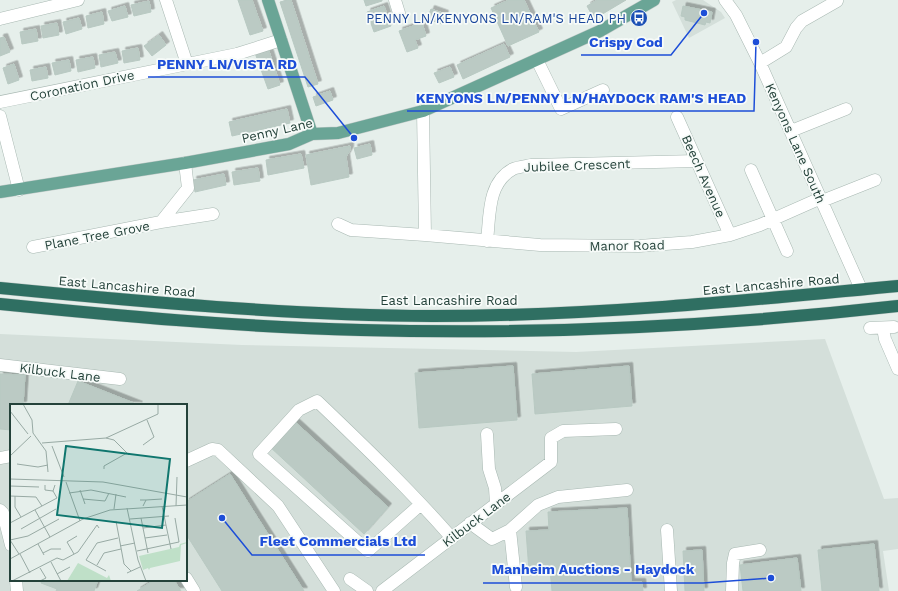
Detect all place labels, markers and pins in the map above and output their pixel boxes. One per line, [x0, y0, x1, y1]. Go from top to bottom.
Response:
bus stop icon: PENNY LN/KENYONS LN/RAM'S HEAD PH [629, 8, 649, 28]
place label: PENNY LN/KENYONS LN/RAM'S HEAD PH [366, 11, 626, 26]
callout: Crispy Cod [581, 29, 671, 55]
callout: PENNY LN/VISTA RD [148, 51, 305, 77]
callout: KENYONS LN/PENNY LN/HAYDOCK RAM'S HEAD [407, 85, 754, 111]
callout: Fleet Commercials Ltd [252, 529, 425, 555]
callout: Manheim Auctions - Haydock [483, 557, 703, 583]

